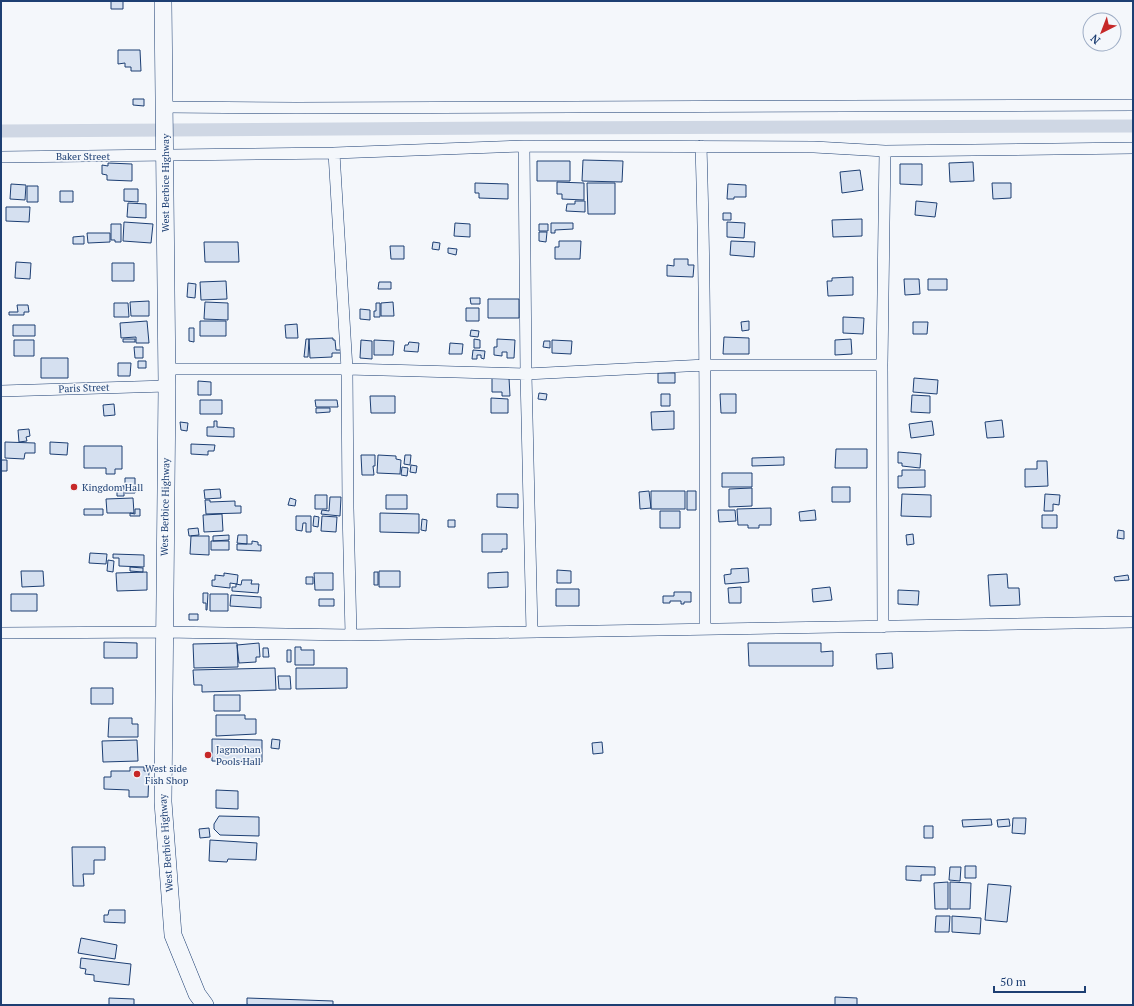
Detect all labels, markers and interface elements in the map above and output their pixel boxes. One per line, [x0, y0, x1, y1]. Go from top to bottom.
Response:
north arrow [1082, 12, 1122, 52]
text: N [1087, 31, 1103, 47]
street label: West Berbice Highway [159, 133, 172, 232]
street label: Baker Street [56, 150, 110, 163]
street label: Paris Street [58, 381, 110, 395]
street label: West Berbice Highway [158, 457, 172, 556]
place label: Kingdom Hall [82, 481, 143, 494]
marker: Kingdom Hall [69, 482, 79, 492]
place label: Jagmohan Pools Hall [216, 743, 261, 768]
marker: Jagmohan Pools Hall [203, 750, 213, 760]
place label: West side Fish Shop [145, 762, 189, 787]
marker: West side Fish Shop [132, 769, 142, 779]
street label: West Berbice Highway [156, 793, 176, 893]
scale bar [994, 968, 1085, 994]
text: 50 m [1000, 974, 1027, 989]

